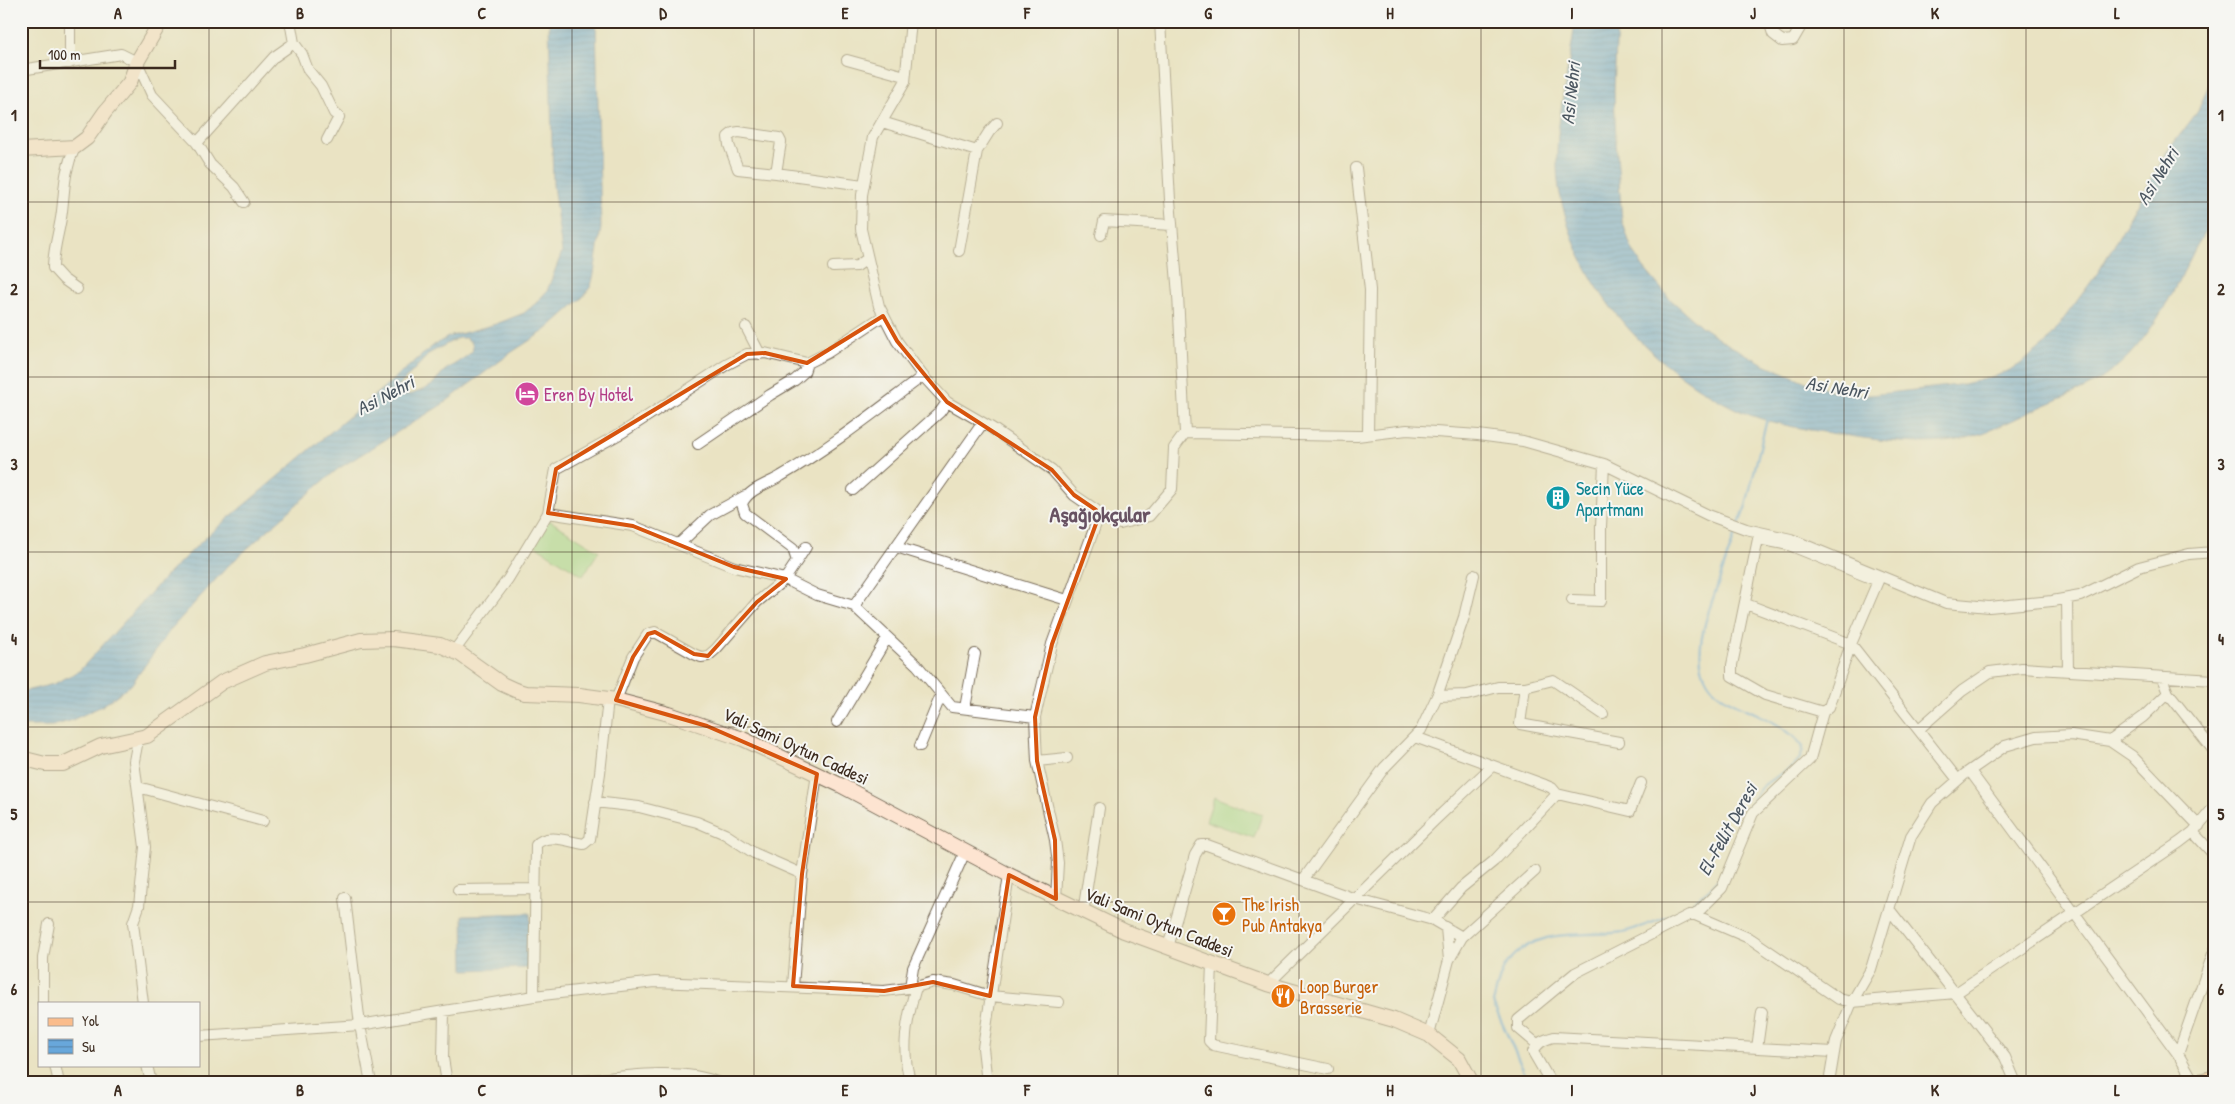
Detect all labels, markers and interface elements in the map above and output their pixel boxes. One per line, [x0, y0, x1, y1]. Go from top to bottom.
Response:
text: A [114, 2, 122, 24]
text: B [296, 2, 304, 24]
text: C [478, 2, 487, 24]
text: D [659, 2, 667, 24]
text: E [841, 2, 849, 24]
text: F [1023, 2, 1031, 24]
text: G [1204, 2, 1212, 24]
text: H [1386, 2, 1394, 24]
text: I [1570, 2, 1574, 24]
text: J [1750, 2, 1756, 24]
text: K [1931, 2, 1940, 24]
text: L [2114, 2, 2120, 24]
scale bar [40, 38, 175, 70]
text: 100 m [48, 44, 81, 65]
water label: Asi Nehri [1554, 59, 1586, 125]
text: 1 [11, 104, 17, 126]
text: 1 [2218, 104, 2224, 126]
water label: Asi Nehri [2129, 141, 2185, 209]
text: 2 [10, 278, 18, 300]
text: 2 [2217, 278, 2225, 300]
water label: Asi Nehri [351, 368, 420, 421]
water label: Asi Nehri [1804, 369, 1872, 405]
hotel icon: Eren By Hotel [514, 381, 540, 407]
place label: Eren By Hotel [544, 382, 633, 407]
text: 3 [10, 453, 18, 475]
text: 3 [2217, 453, 2225, 475]
place label: Secin Yüce Apartmanı [1576, 476, 1644, 522]
building icon: Secin Yüce Apartmanı [1545, 485, 1571, 511]
district label: Aşağıokçular [1050, 499, 1151, 530]
text: 4 [11, 628, 17, 650]
text: 4 [2218, 628, 2224, 650]
street label: Vali Sami Oytun Caddesi [719, 701, 873, 791]
water label: El-Fellit Deresi [1691, 776, 1764, 880]
text: 5 [11, 803, 18, 825]
text: 5 [2218, 803, 2225, 825]
street label: Vali Sami Oytun Caddesi [1081, 881, 1237, 963]
place label: The Irish Pub Antakya [1242, 892, 1322, 938]
bar icon: The Irish Pub Antakya [1211, 901, 1237, 927]
place label: Loop Burger Brasserie [1300, 974, 1378, 1020]
text: 6 [11, 978, 18, 1000]
text: 6 [2218, 978, 2225, 1000]
restaurant icon: Loop Burger Brasserie [1270, 983, 1296, 1009]
legend [38, 1002, 200, 1066]
text: Yol [82, 1010, 99, 1031]
text: Su [82, 1036, 95, 1057]
text: A [114, 1079, 122, 1101]
text: B [296, 1079, 304, 1101]
text: C [478, 1079, 487, 1101]
text: D [659, 1079, 667, 1101]
text: E [841, 1079, 849, 1101]
text: F [1023, 1079, 1031, 1101]
text: G [1204, 1079, 1212, 1101]
text: H [1386, 1079, 1394, 1101]
text: I [1570, 1079, 1574, 1101]
text: J [1750, 1079, 1756, 1101]
text: K [1931, 1079, 1940, 1101]
text: L [2114, 1079, 2120, 1101]

